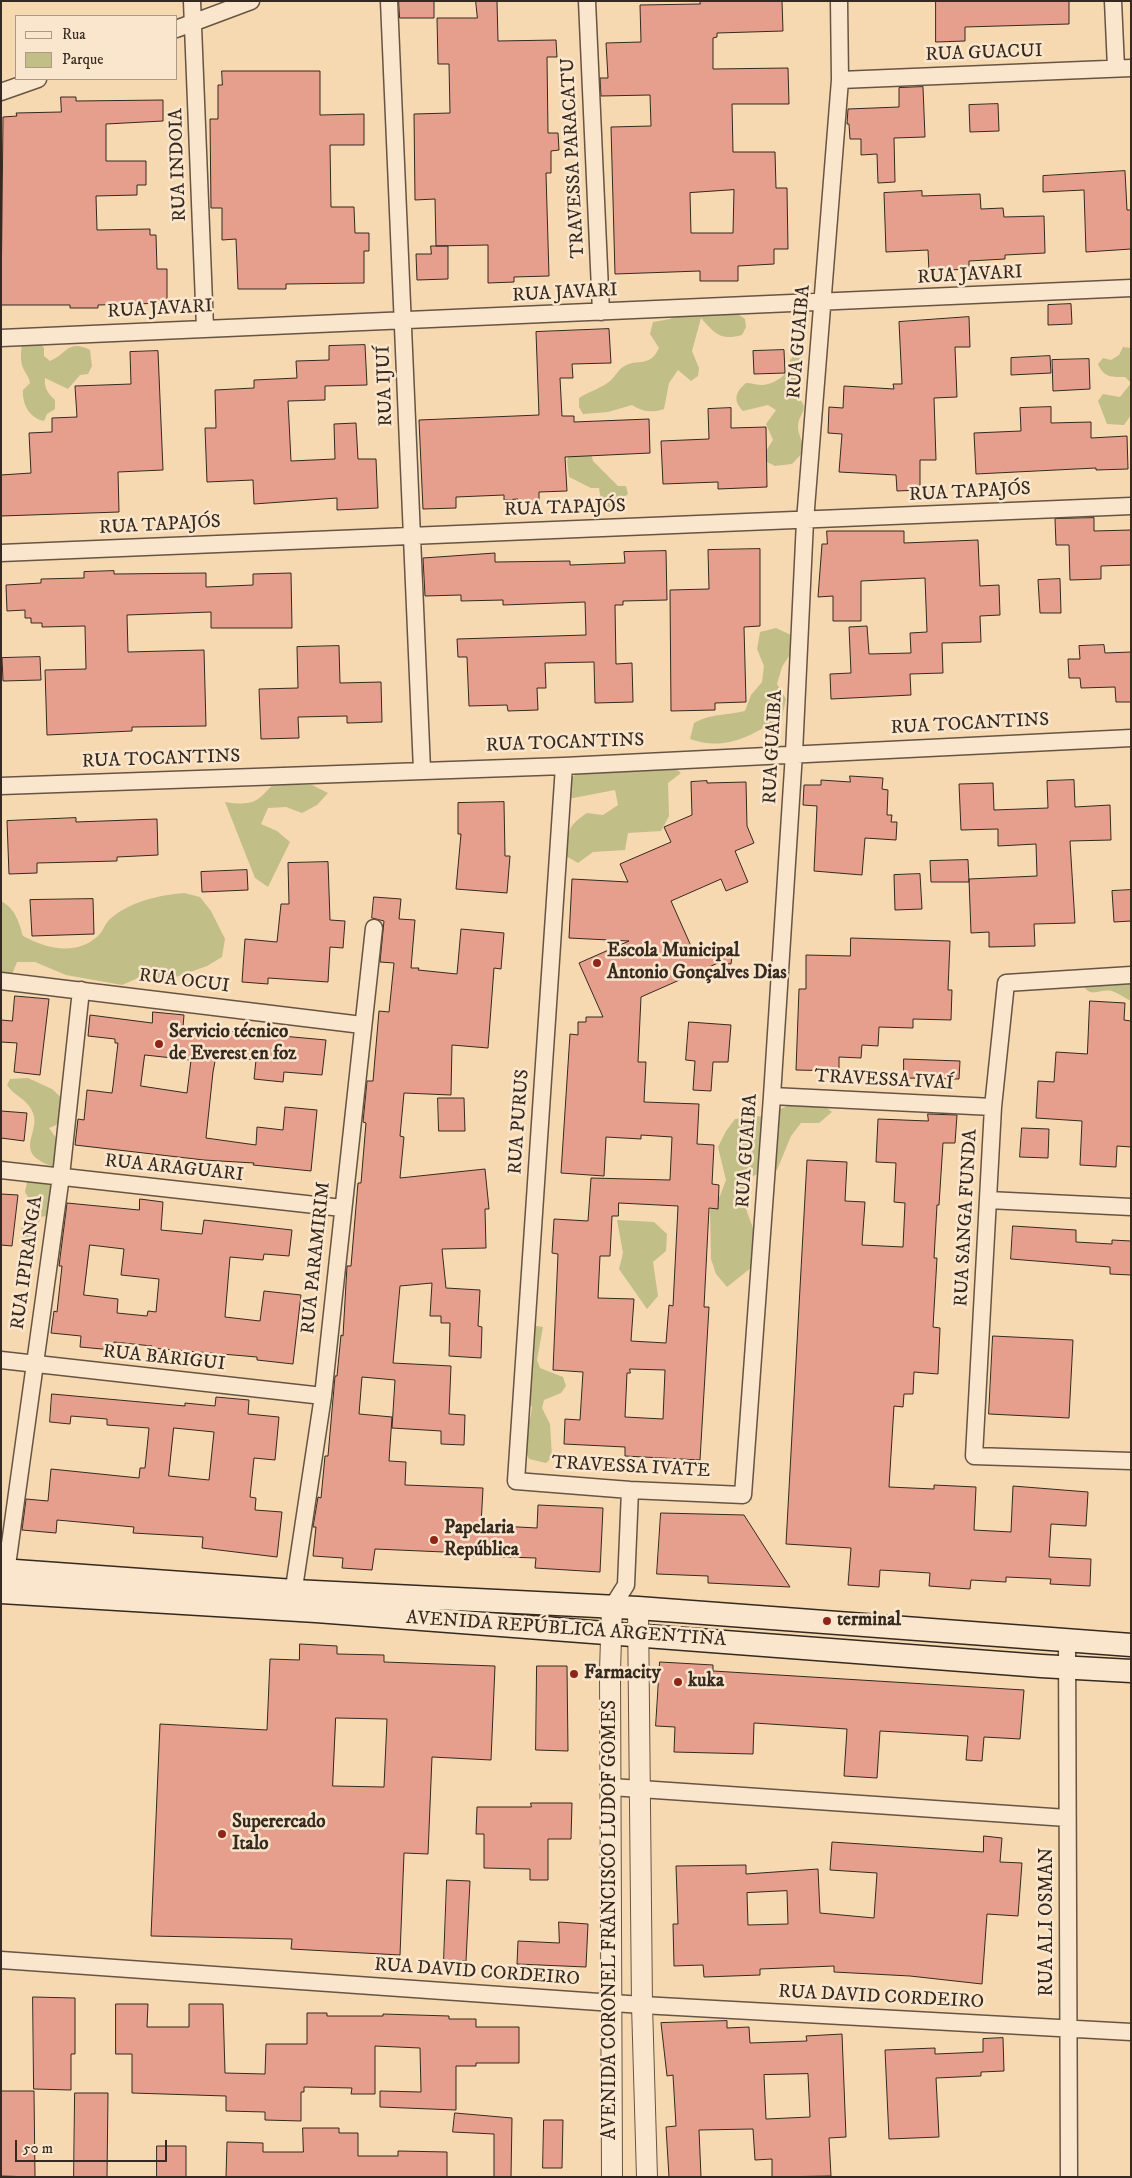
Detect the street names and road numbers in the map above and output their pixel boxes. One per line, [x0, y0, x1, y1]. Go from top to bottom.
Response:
street label: RUA GUACUI [925, 41, 1043, 67]
street label: TRAVESSA PARACATU [557, 57, 591, 259]
street label: RUA INDOIA [166, 108, 192, 222]
street label: RUA JAVARI [917, 262, 1023, 290]
street label: RUA JAVARI [512, 280, 618, 308]
street label: RUA GUAIBA [784, 284, 816, 400]
street label: RUA JAVARI [107, 296, 213, 324]
street label: RUA IJUÍ [373, 345, 399, 427]
street label: RUA TAPAJÓS [909, 478, 1031, 508]
street label: RUA TAPAJÓS [504, 495, 626, 523]
street label: RUA TAPAJÓS [99, 511, 221, 541]
street label: RUA GUAIBA [760, 689, 788, 805]
street label: RUA TOCANTINS [890, 709, 1050, 741]
street label: RUA TOCANTINS [485, 730, 645, 758]
street label: RUA TOCANTINS [81, 746, 241, 774]
street label: RUA OCUI [137, 965, 231, 999]
street label: TRAVESSA IVAÍ [814, 1066, 954, 1096]
street label: RUA PURUS [505, 1069, 535, 1175]
street label: RUA GUAIBA [733, 1093, 763, 1209]
street label: RUA SANGA FUNDA [951, 1129, 983, 1307]
street label: RUA ARAGUARI [103, 1150, 245, 1188]
street label: RUA PARAMIRIM [298, 1181, 336, 1335]
street label: RUA IPIRANGA [7, 1195, 49, 1331]
street label: RUA BARIGUI [102, 1341, 226, 1377]
street label: TRAVESSA IVATE [551, 1452, 711, 1484]
street label: AVENIDA REPÚBLICA ARGENTINA [405, 1607, 727, 1653]
street label: AVENIDA CORONEL FRANCISCO LUDOF GOMES [600, 1700, 622, 2140]
street label: RUA ALI OSMAN [1037, 1848, 1059, 1996]
street label: RUA DAVID CORDEIRO [373, 1954, 581, 1992]
street label: RUA DAVID CORDEIRO [778, 1981, 984, 2015]

